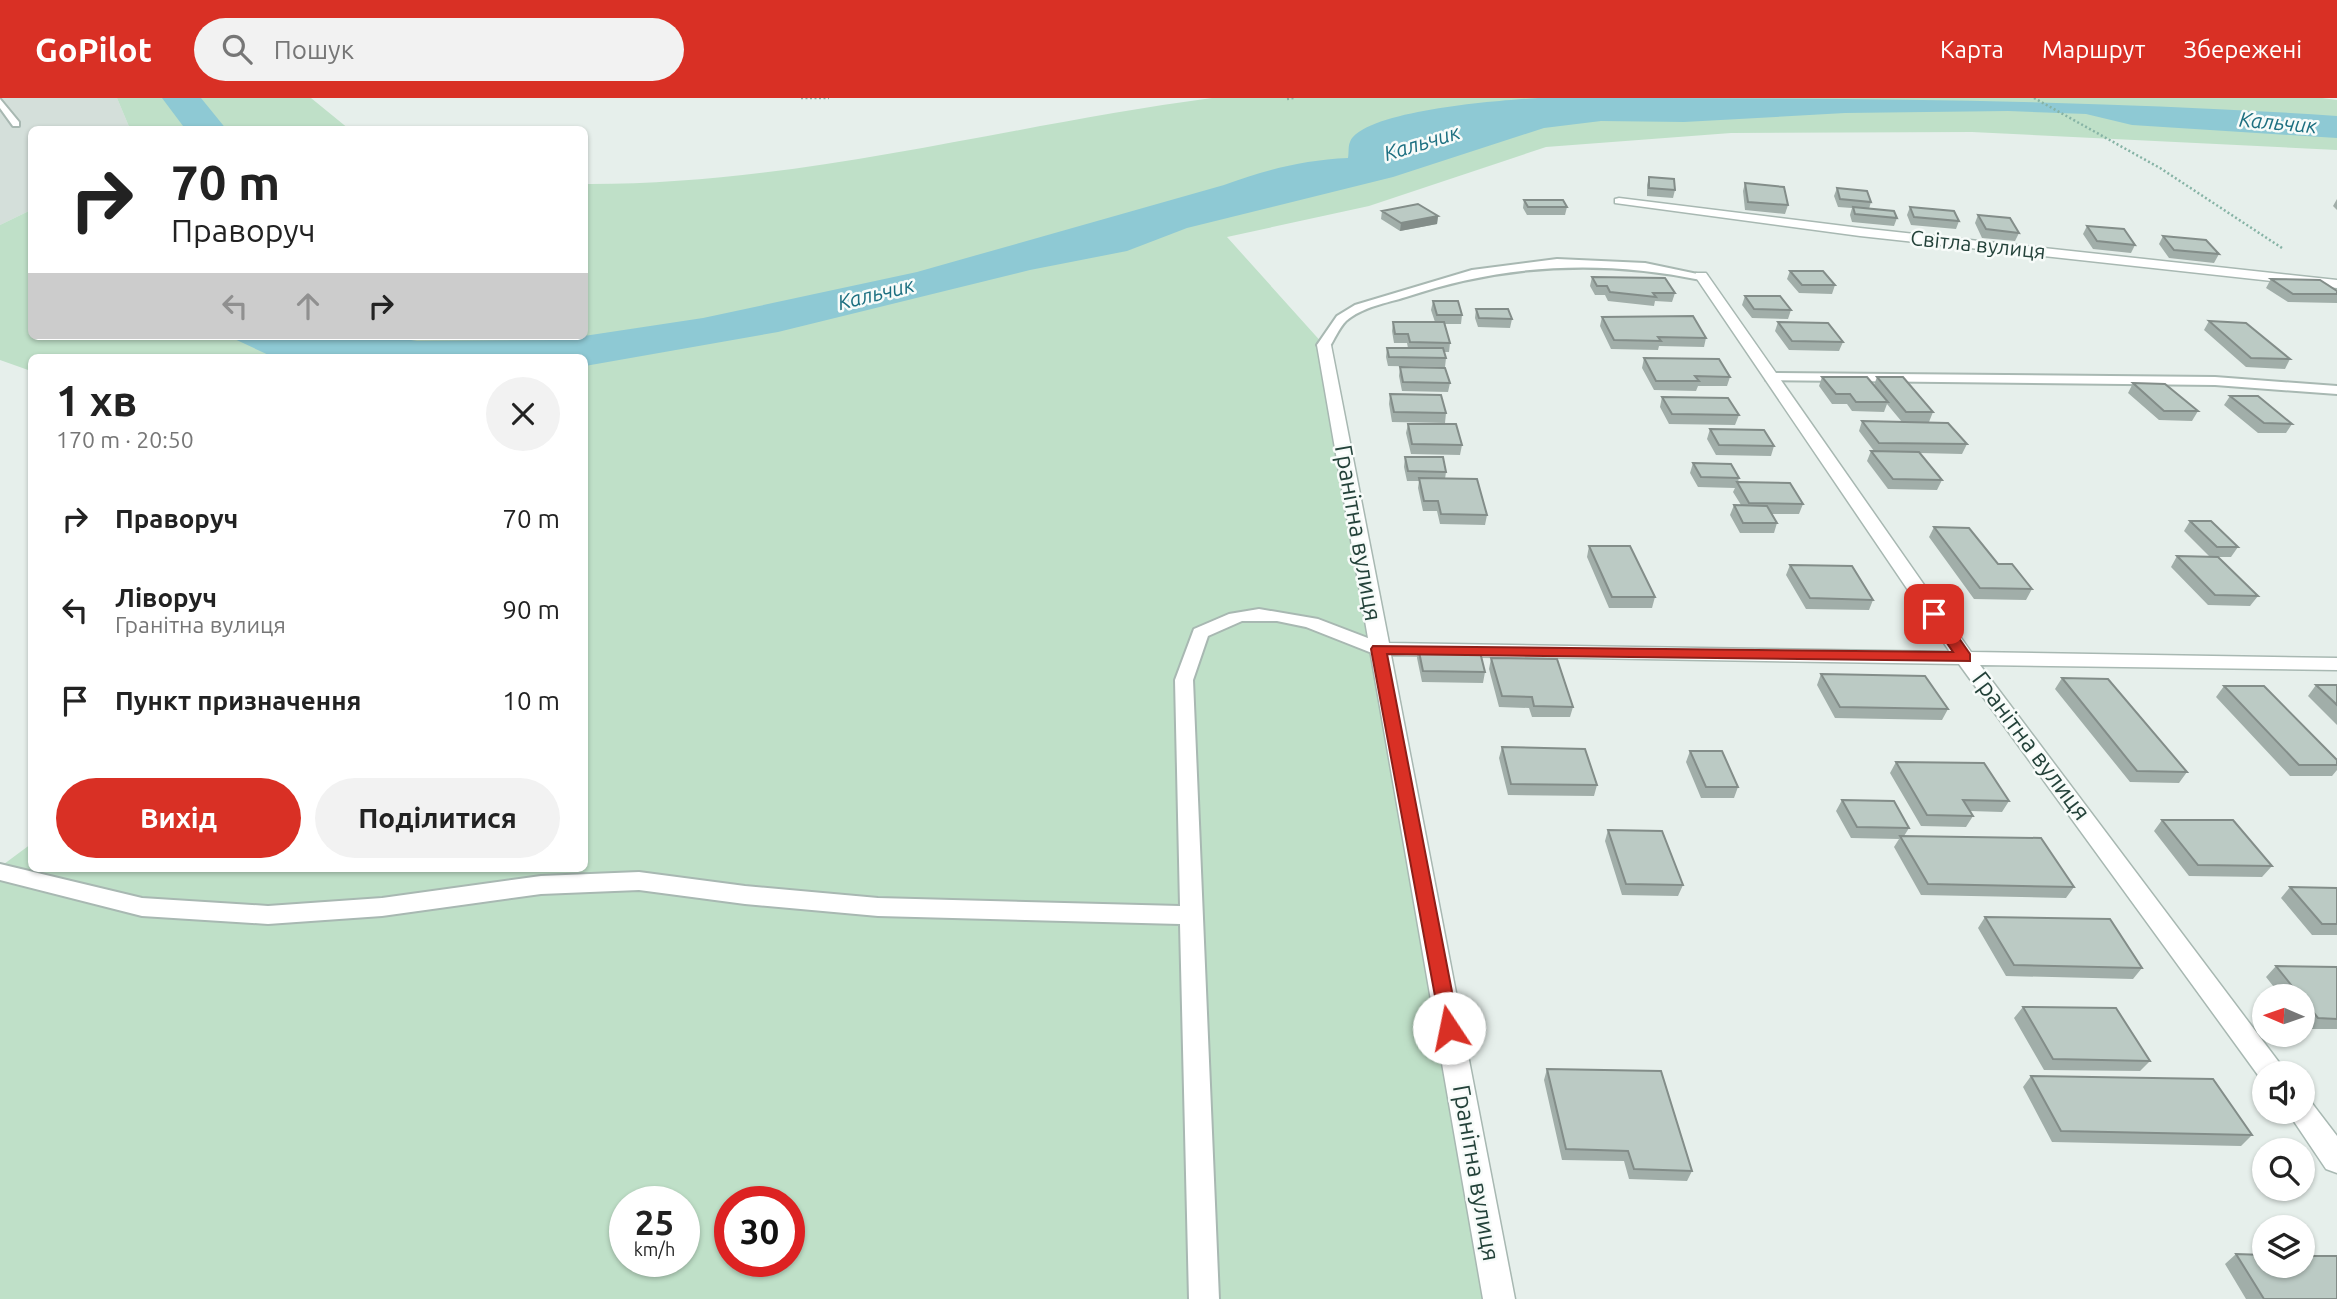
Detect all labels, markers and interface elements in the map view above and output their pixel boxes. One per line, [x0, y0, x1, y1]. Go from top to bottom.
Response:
search box [194, 18, 684, 81]
icon: search [218, 30, 256, 68]
text: GoPilot [35, 31, 152, 68]
text: Пошук [274, 35, 354, 64]
text: Карта [1940, 36, 2004, 63]
text: Маршрут [2042, 36, 2145, 63]
text: Збережені [2183, 36, 2302, 63]
water label: Кальчик [2238, 107, 2318, 137]
water label: Кальчик [1381, 119, 1463, 165]
icon: right [56, 154, 147, 245]
text: 70 m [171, 154, 280, 209]
text: Праворуч [171, 212, 316, 248]
street label: Світла вулиця [1909, 225, 2047, 263]
water label: Кальчик [835, 272, 917, 314]
icon: left [216, 287, 254, 325]
icon: ahead [289, 287, 327, 325]
icon: right [362, 287, 400, 325]
text: 1 хв [56, 377, 137, 424]
button: close [486, 377, 560, 451]
text: 170 m · 20:50 [56, 427, 194, 452]
street label: Гранітна вулиця [1330, 443, 1387, 623]
icon: right [56, 500, 94, 538]
text: Праворуч [115, 504, 238, 533]
text: 70 m [502, 504, 560, 533]
text: Ліворуч [115, 583, 217, 612]
pin [1904, 584, 1964, 644]
icon: left [56, 591, 94, 629]
text: 90 m [502, 595, 560, 624]
icon: arrive [1915, 595, 1953, 633]
text: Гранітна вулиця [115, 612, 286, 637]
street label: Гранітна вулиця [1967, 666, 2096, 825]
icon: arrive [56, 682, 94, 720]
text: Пункт призначення [115, 686, 361, 715]
text: 10 m [502, 686, 560, 715]
button: Вихід [56, 778, 301, 858]
button: Поділитися [315, 778, 560, 858]
north arrow [2252, 984, 2315, 1046]
map controls [2252, 984, 2315, 1278]
position arrow [1412, 991, 1486, 1065]
button: sound [2252, 1061, 2315, 1124]
street label: Гранітна вулиця [1448, 1083, 1505, 1263]
button: search [2252, 1138, 2315, 1201]
speed limit sign: 30 [714, 1186, 805, 1277]
text: 25 [635, 1202, 674, 1242]
button: layers [2252, 1215, 2315, 1278]
text: km/h [634, 1239, 675, 1259]

